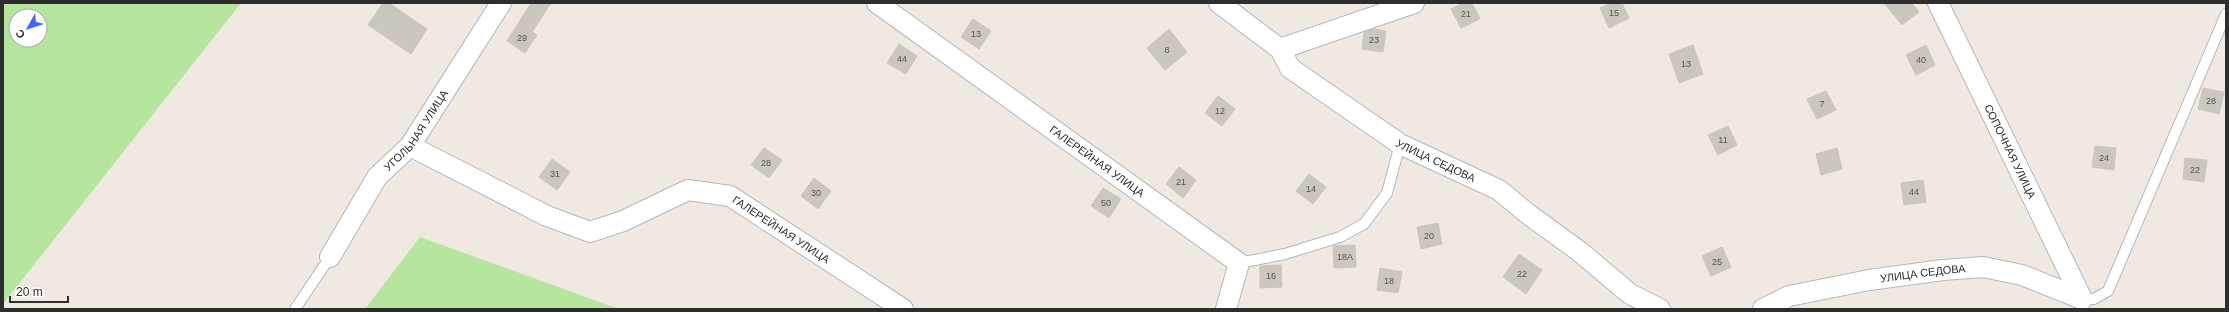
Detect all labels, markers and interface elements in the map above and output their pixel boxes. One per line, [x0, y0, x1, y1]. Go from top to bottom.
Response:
north arrow [8, 8, 48, 48]
house number: 15 [1609, 8, 1619, 18]
house number: 21 [1461, 9, 1471, 19]
text: С [13, 27, 27, 41]
house number: 13 [971, 29, 981, 39]
house number: 29 [517, 33, 527, 43]
house number: 23 [1369, 35, 1379, 45]
house number: 8 [1164, 45, 1170, 55]
house number: 44 [897, 54, 907, 64]
house number: 40 [1916, 55, 1926, 65]
house number: 13 [1681, 59, 1691, 69]
street label: УГОЛЬНАЯ УЛИЦА [382, 87, 450, 173]
house number: 28 [2206, 96, 2216, 106]
house number: 7 [1819, 99, 1825, 109]
street label: СОПОЧНАЯ УЛИЦА [1982, 102, 2038, 201]
house number: 12 [1215, 106, 1225, 116]
street label: ГАЛЕРЕЙНАЯ УЛИЦА [1048, 123, 1147, 199]
house number: 11 [1718, 135, 1728, 145]
street label: УЛИЦА СЕДОВА [1394, 137, 1478, 184]
house number: 24 [2099, 153, 2109, 163]
house number: 28 [761, 158, 771, 168]
house number: 22 [2190, 165, 2200, 175]
house number: 31 [550, 169, 560, 179]
house number: 21 [1176, 177, 1186, 187]
house number: 14 [1306, 184, 1316, 194]
house number: 44 [1909, 187, 1919, 197]
house number: 30 [811, 188, 821, 198]
street label: ГАЛЕРЕЙНАЯ УЛИЦА [730, 193, 832, 266]
house number: 50 [1101, 198, 1111, 208]
house number: 20 [1424, 231, 1434, 241]
house number: 18А [1337, 252, 1353, 262]
house number: 25 [1712, 257, 1722, 267]
street label: УЛИЦА СЕДОВА [1879, 262, 1967, 284]
house number: 22 [1517, 269, 1527, 279]
house number: 16 [1266, 271, 1276, 281]
house number: 18 [1384, 276, 1394, 286]
scale bar [10, 278, 68, 304]
text: 20 m [16, 285, 43, 299]

